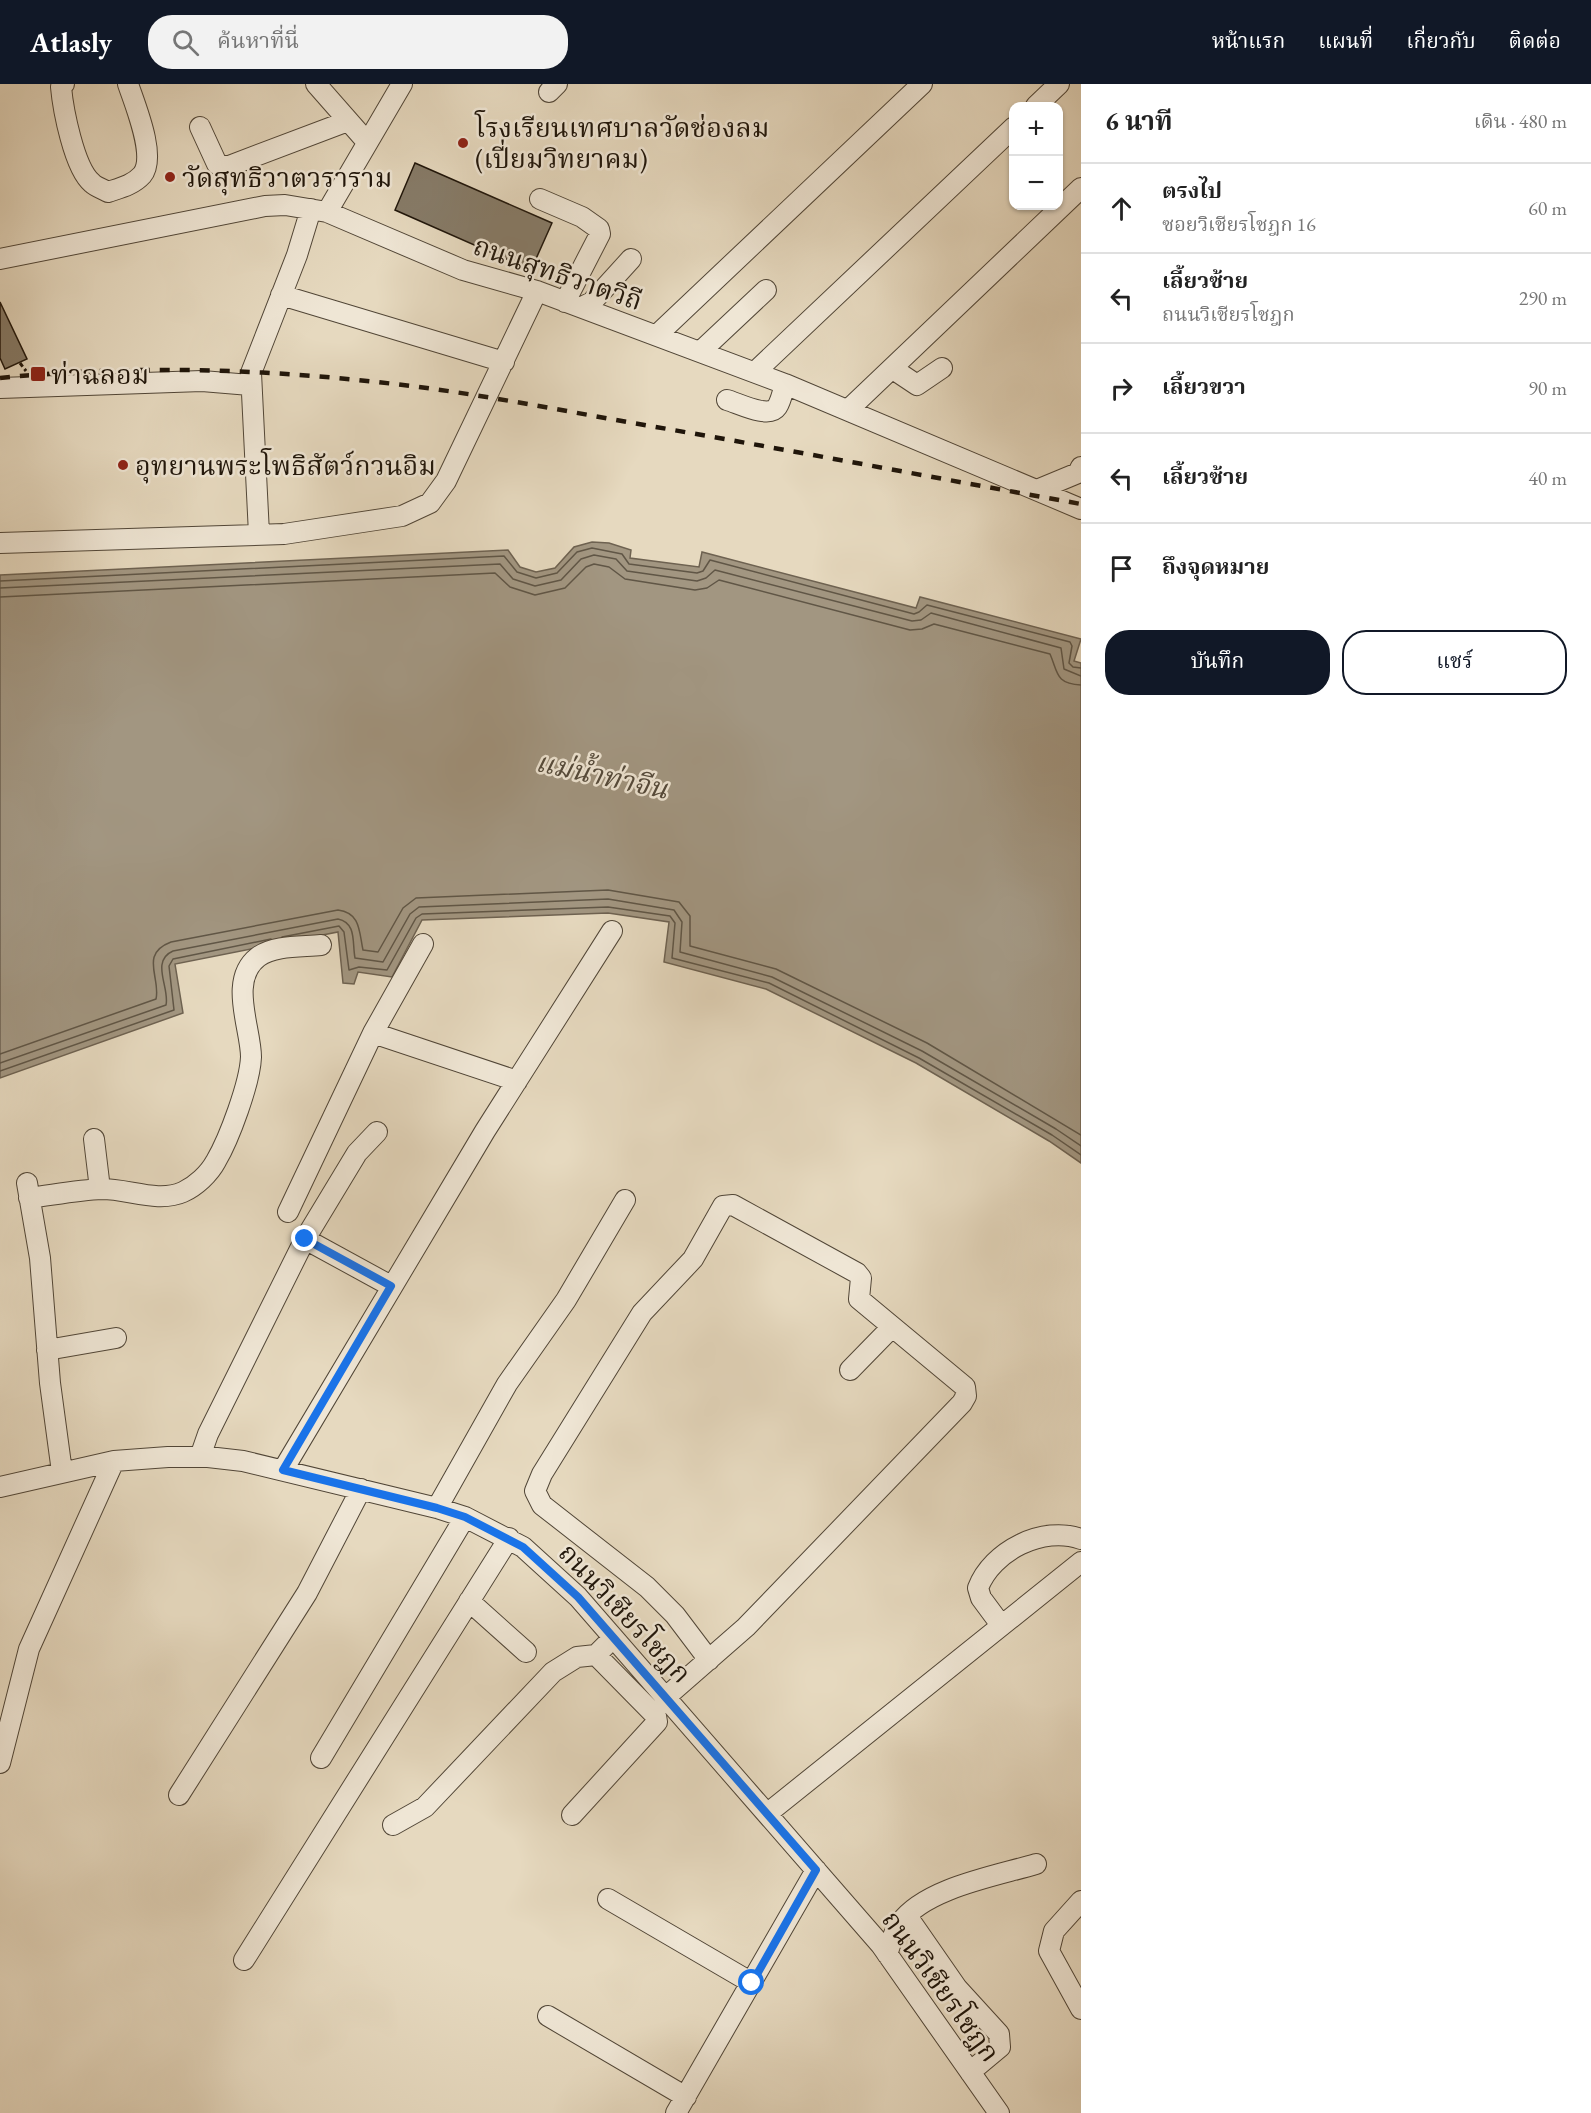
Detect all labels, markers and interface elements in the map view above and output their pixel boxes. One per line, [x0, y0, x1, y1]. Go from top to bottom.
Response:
search box [148, 15, 568, 69]
text: Atlasly [30, 24, 112, 60]
icon: search [169, 26, 202, 59]
text: ค้นหาที่นี่ [217, 26, 299, 55]
text: หน้าแรก [1212, 27, 1285, 54]
text: แผนที่ [1318, 27, 1373, 54]
text: เกี่ยวกับ [1406, 27, 1476, 54]
text: ติดต่อ [1509, 27, 1561, 54]
map controls [1009, 102, 1063, 210]
button: + [1009, 102, 1063, 156]
text: 6 นาที [1105, 104, 1172, 138]
text: เดิน · 480 m [1474, 108, 1567, 134]
place label: โรงเรียนเทศบาลวัดช่องลม (เปี่ยมวิทยาคม) [474, 110, 769, 176]
marker: โรงเรียนเทศบาลวัดช่องลม (เปี่ยมวิทยาคม) [456, 136, 470, 150]
button: − [1009, 156, 1063, 210]
place label: วัดสุทธิวาตวราราม [182, 160, 392, 196]
marker: วัดสุทธิวาตวราราม [163, 170, 177, 184]
text: ตรงไป [1162, 176, 1222, 205]
icon: ahead [1105, 192, 1138, 225]
text: 60 m [1528, 195, 1567, 221]
text: ซอยวิเชียรโชฎก 16 [1162, 211, 1316, 237]
street label: ถนนสุทธิวาตวิถี [468, 228, 647, 319]
text: เลี้ยวซ้าย [1162, 266, 1248, 295]
icon: left [1105, 282, 1138, 315]
text: 290 m [1519, 285, 1567, 311]
text: ถนนวิเชียรโชฎก [1162, 301, 1295, 327]
place label: ท่าฉลอม [51, 357, 149, 392]
marker: ท่าฉลอม [29, 365, 47, 383]
icon: right [1105, 372, 1138, 405]
text: เลี้ยวขวา [1162, 372, 1246, 401]
text: 90 m [1528, 375, 1567, 401]
place label: อุทยานพระโพธิสัตว์กวนอิม [135, 448, 436, 484]
marker: อุทยานพระโพธิสัตว์กวนอิม [116, 458, 130, 472]
icon: left [1105, 462, 1138, 495]
text: เลี้ยวซ้าย [1162, 462, 1248, 491]
text: 40 m [1528, 465, 1567, 491]
icon: arrive [1105, 552, 1138, 585]
text: ถึงจุดหมาย [1162, 552, 1269, 581]
button: บันทึก [1105, 630, 1330, 695]
button: แชร์ [1342, 630, 1567, 695]
water label: แม่น้ำท่าจีน [533, 741, 672, 807]
route end [291, 1225, 317, 1251]
street label: ถนนวิเชียรโชฎก [551, 1536, 699, 1690]
street label: ถนนวิเชียรโชฎก [874, 1903, 1008, 2069]
route start [738, 1969, 764, 1995]

